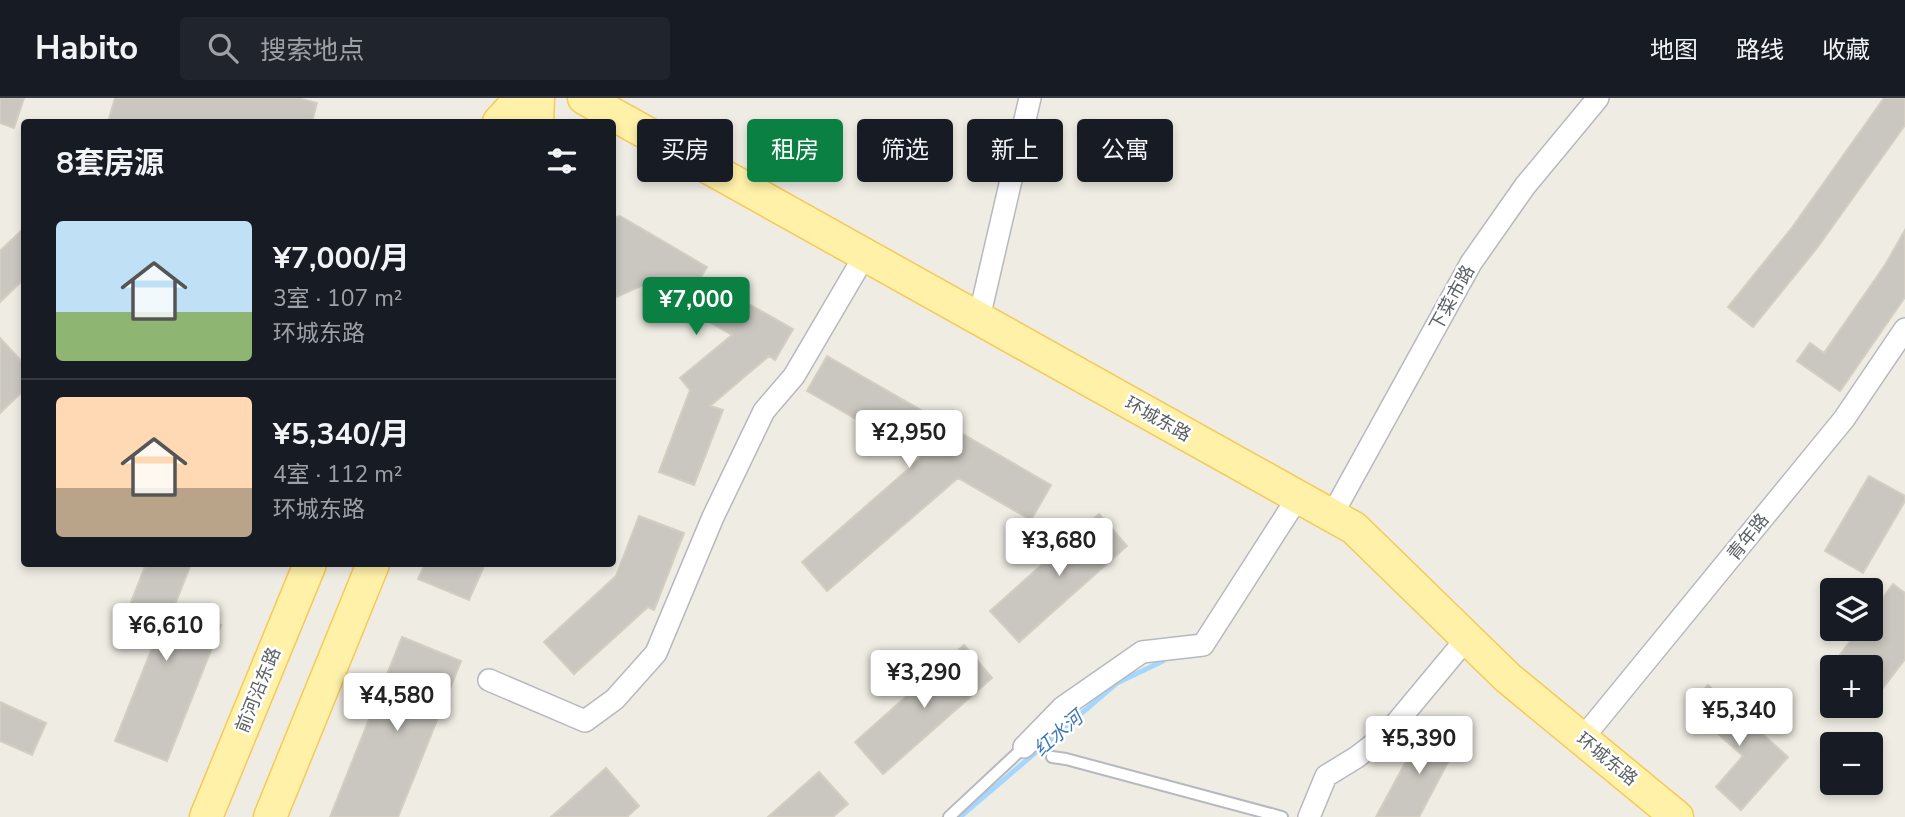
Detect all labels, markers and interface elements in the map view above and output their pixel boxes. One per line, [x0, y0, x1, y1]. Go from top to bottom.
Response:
search box [180, 17, 670, 80]
text: Habito [35, 26, 138, 71]
icon: search [204, 29, 242, 67]
text: 搜索地点 [260, 33, 364, 68]
text: 地图 [1650, 34, 1698, 66]
text: 路线 [1736, 34, 1784, 66]
text: 收藏 [1822, 34, 1870, 66]
chip: 买房 [637, 119, 733, 182]
chip: 租房 [747, 119, 843, 182]
chip: 筛选 [857, 119, 953, 182]
chip: 新上 [967, 119, 1063, 182]
chip: 公寓 [1077, 119, 1173, 182]
icon: filters [543, 142, 581, 180]
text: 8套房源 [56, 143, 164, 184]
text: ¥7,000/月 [273, 238, 410, 279]
icon: home [112, 249, 196, 333]
street label: 下菜市路 [1424, 261, 1480, 335]
pin: ¥7,000 [639, 278, 753, 337]
text: 3室 · 107 m² [273, 283, 403, 314]
text: ¥7,000 [659, 284, 733, 315]
text: 环城东路 [273, 318, 365, 349]
street label: 环城东路 [1121, 391, 1195, 447]
pin: ¥2,950 [852, 410, 966, 470]
text: ¥5,340/月 [273, 414, 410, 455]
text: ¥2,950 [872, 417, 946, 448]
icon: home [112, 425, 196, 509]
text: 4室 · 112 m² [273, 459, 403, 490]
text: 环城东路 [273, 494, 365, 525]
street label: 青年路 [1722, 508, 1774, 566]
pin: ¥3,680 [1002, 518, 1116, 578]
text: ¥3,680 [1022, 525, 1096, 556]
map controls [1820, 578, 1883, 795]
button: layers [1820, 578, 1883, 641]
pin: ¥6,610 [109, 603, 223, 663]
text: ¥6,610 [129, 610, 203, 641]
street label: 前河沿东路 [230, 644, 286, 736]
pin: ¥3,290 [867, 650, 981, 710]
button: + [1820, 655, 1883, 718]
text: ¥3,290 [887, 657, 961, 688]
pin: ¥4,580 [340, 674, 454, 733]
text: ¥4,580 [360, 680, 434, 711]
pin: ¥5,340 [1682, 688, 1796, 748]
text: ¥5,340 [1702, 695, 1776, 726]
water label: 红水河 [1029, 703, 1092, 762]
pin: ¥5,390 [1362, 716, 1476, 776]
text: ¥5,390 [1382, 723, 1456, 754]
street label: 环城东路 [1571, 727, 1643, 791]
button: − [1820, 732, 1883, 795]

